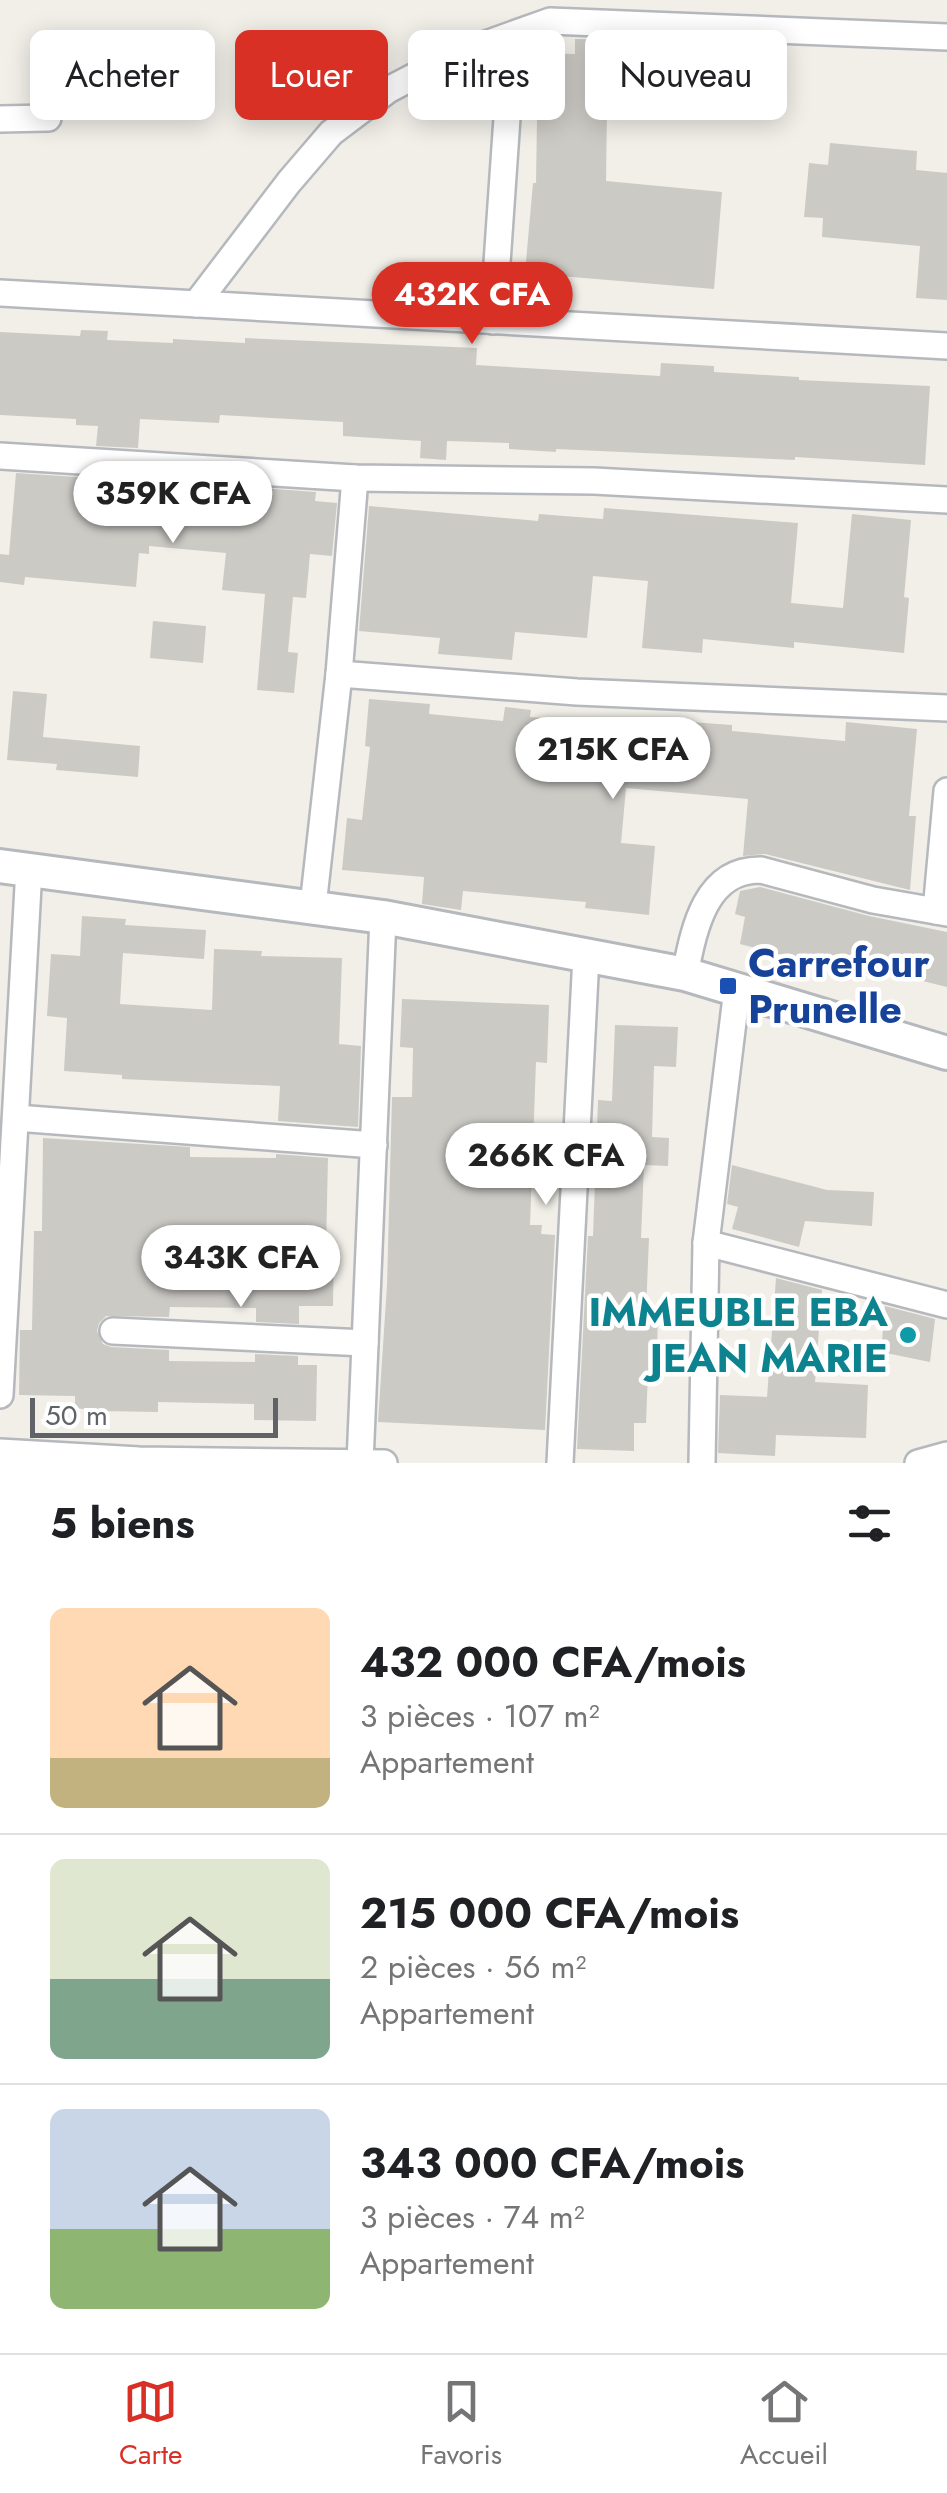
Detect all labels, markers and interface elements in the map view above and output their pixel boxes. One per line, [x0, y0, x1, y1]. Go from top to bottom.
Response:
chip: Acheter [30, 30, 215, 120]
chip: Louer [235, 30, 388, 120]
chip: Filtres [408, 30, 565, 120]
chip: Nouveau [585, 30, 787, 120]
pin: 432K CFA [369, 262, 575, 347]
text: 432K CFA [394, 271, 550, 317]
pin: 359K CFA [70, 461, 276, 546]
text: 359K CFA [95, 470, 251, 516]
pin: 215K CFA [510, 717, 716, 802]
text: 215K CFA [537, 726, 689, 772]
place label: Carrefour Prunelle [748, 934, 930, 1038]
marker: Carrefour Prunelle [717, 975, 739, 997]
pin: 266K CFA [443, 1123, 649, 1208]
text: 266K CFA [467, 1132, 625, 1178]
pin: 343K CFA [138, 1225, 344, 1310]
text: 343K CFA [163, 1234, 319, 1280]
place label: IMMEUBLE EBA JEAN MARIE [588, 1283, 889, 1387]
marker: IMMEUBLE EBA JEAN MARIE [897, 1324, 919, 1346]
scale bar [30, 1393, 278, 1438]
text: 50 m [45, 1395, 108, 1436]
text: 5 biens [50, 1493, 195, 1554]
icon: filters [842, 1496, 897, 1551]
text: 432 000 CFA/mois [360, 1632, 746, 1693]
icon: home [130, 1648, 250, 1768]
text: 3 pièces · 107 m² [360, 1693, 600, 1739]
text: Appartement [360, 1739, 534, 1785]
text: 215 000 CFA/mois [360, 1883, 739, 1944]
icon: home [130, 1899, 250, 2019]
text: 2 pièces · 56 m² [360, 1944, 586, 1990]
text: Appartement [360, 1990, 534, 2036]
text: 343 000 CFA/mois [360, 2133, 745, 2194]
icon: home [130, 2149, 250, 2269]
text: 3 pièces · 74 m² [360, 2194, 585, 2240]
text: Appartement [360, 2240, 534, 2286]
tab: Carte [119, 2374, 182, 2475]
tab: Favoris [420, 2374, 502, 2475]
tab: Accueil [740, 2374, 828, 2475]

